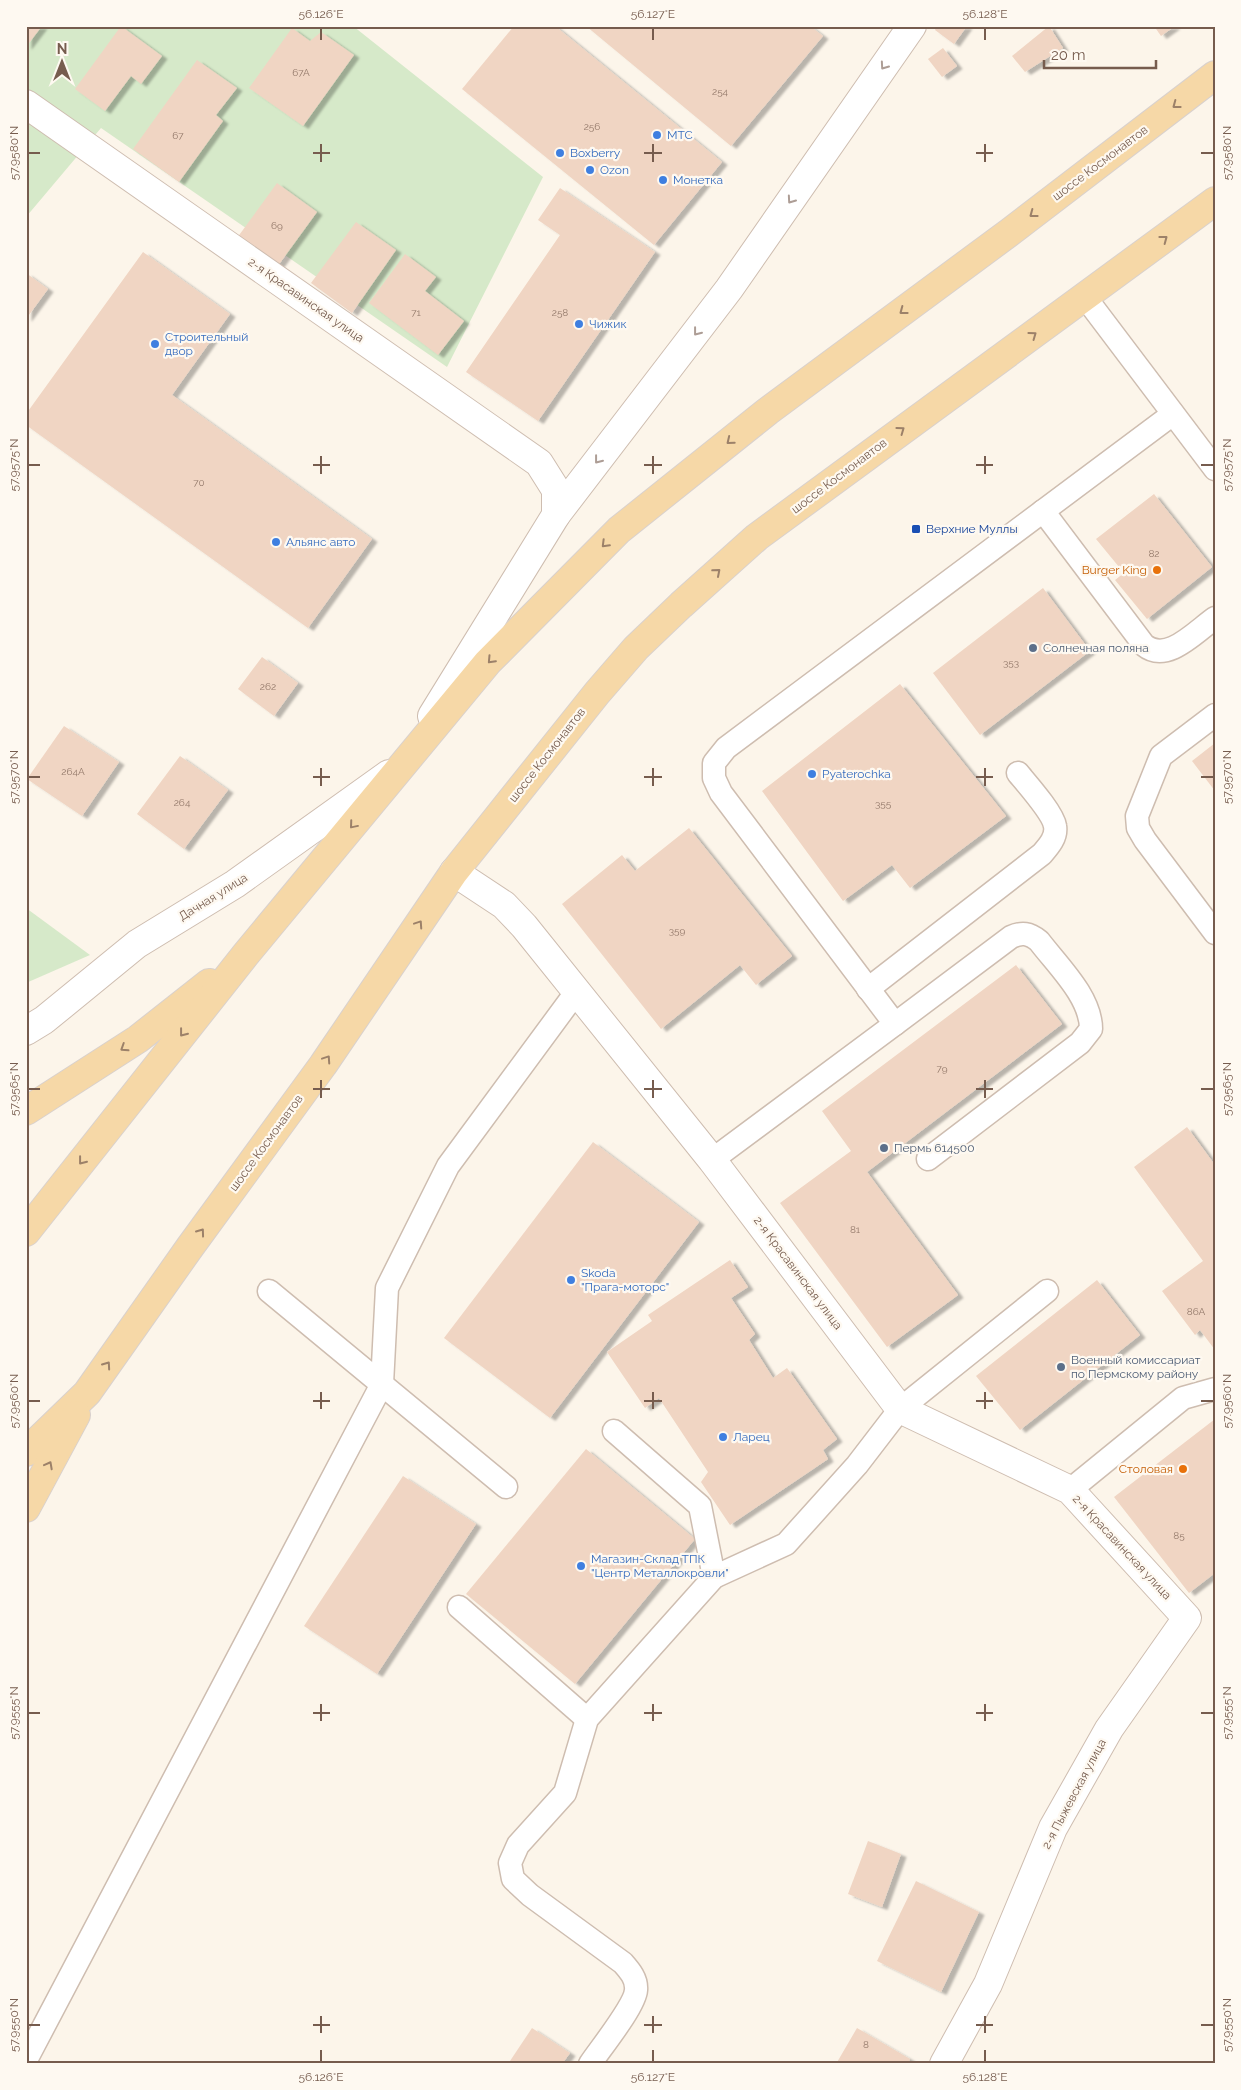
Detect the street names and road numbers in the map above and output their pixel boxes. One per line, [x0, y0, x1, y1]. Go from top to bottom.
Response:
street label: шоссе Космонавтов [1050, 123, 1150, 203]
street label: 2-я Красавинская улица [245, 255, 367, 345]
street label: шоссе Космонавтов [789, 436, 889, 516]
street label: шоссе Космонавтов [506, 705, 588, 805]
street label: Дачная улица [176, 870, 250, 924]
street label: шоссе Космонавтов [226, 1092, 306, 1194]
street label: 2-я Красавинская улица [751, 1214, 845, 1332]
street label: 2-я Красавинская улица [1070, 1492, 1174, 1602]
street label: 2-я Пыжевская улица [1039, 1737, 1109, 1851]

